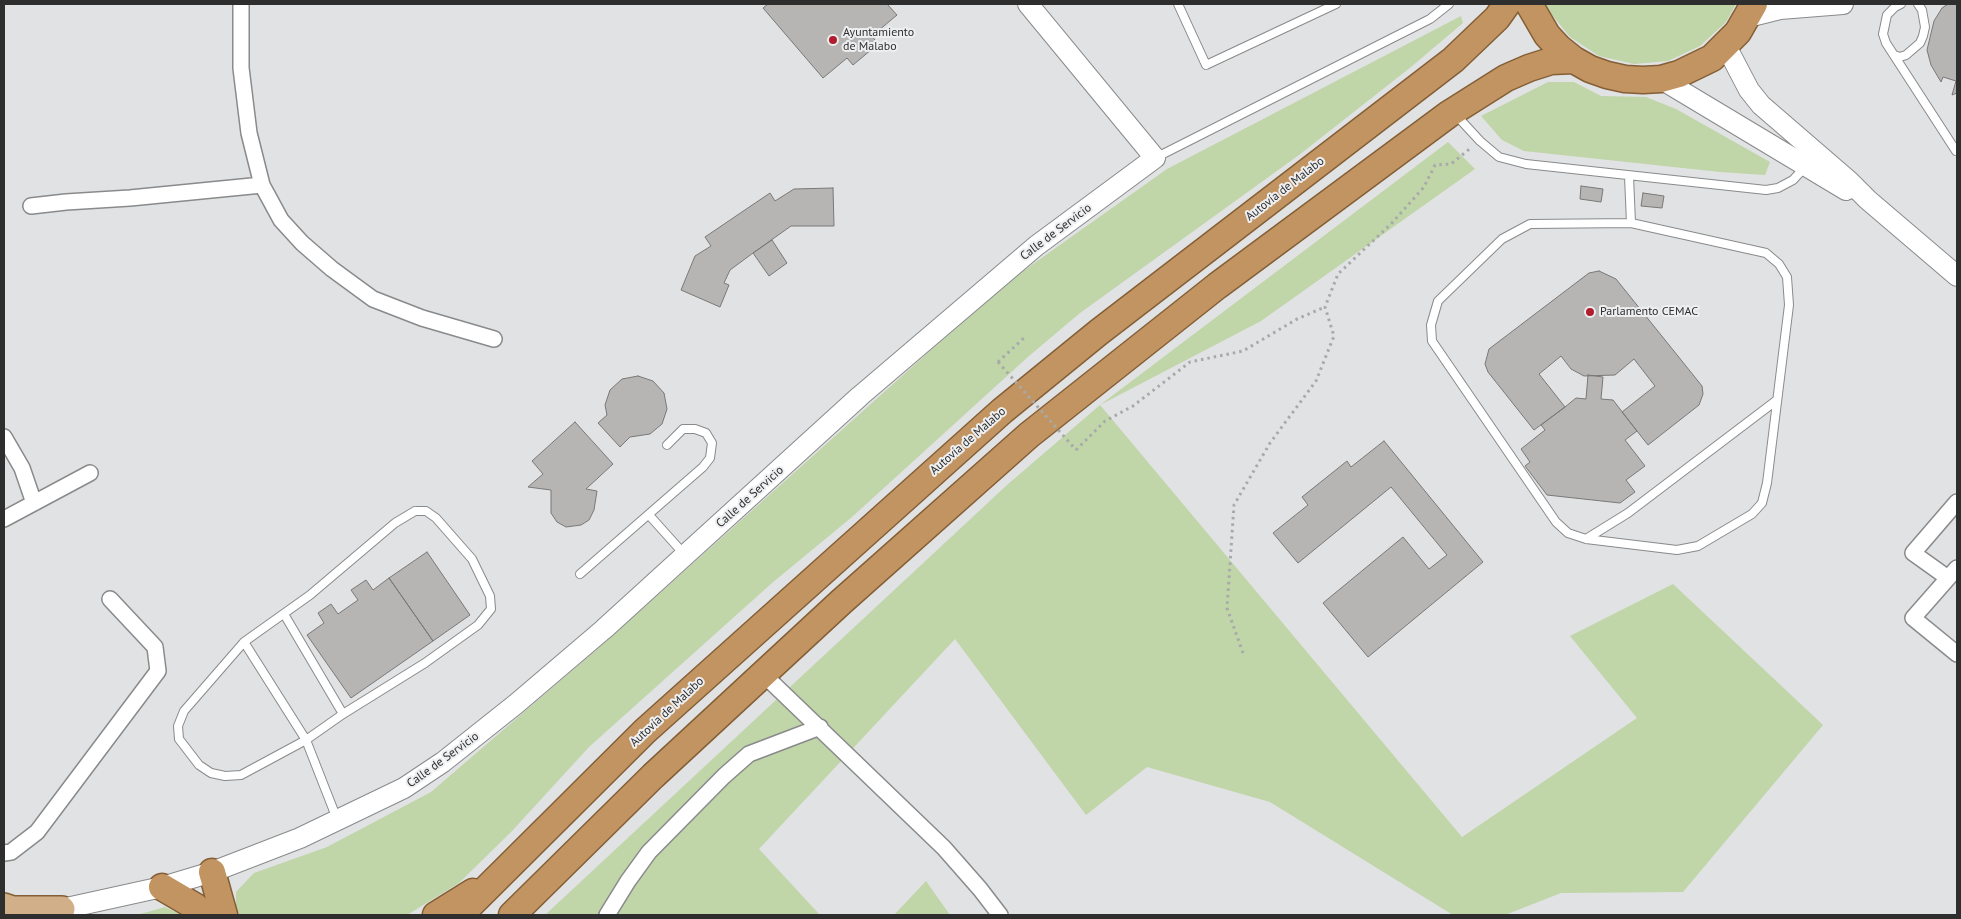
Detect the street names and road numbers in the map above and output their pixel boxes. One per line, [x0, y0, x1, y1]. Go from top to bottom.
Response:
street label: Autovía de Malabo [1243, 154, 1327, 224]
street label: Calle de Servicio [1018, 201, 1094, 263]
street label: Autovía de Malabo [927, 404, 1009, 478]
street label: Calle de Servicio [713, 463, 787, 531]
street label: Autovía de Malabo [627, 674, 707, 750]
street label: Calle de Servicio [404, 729, 482, 791]

